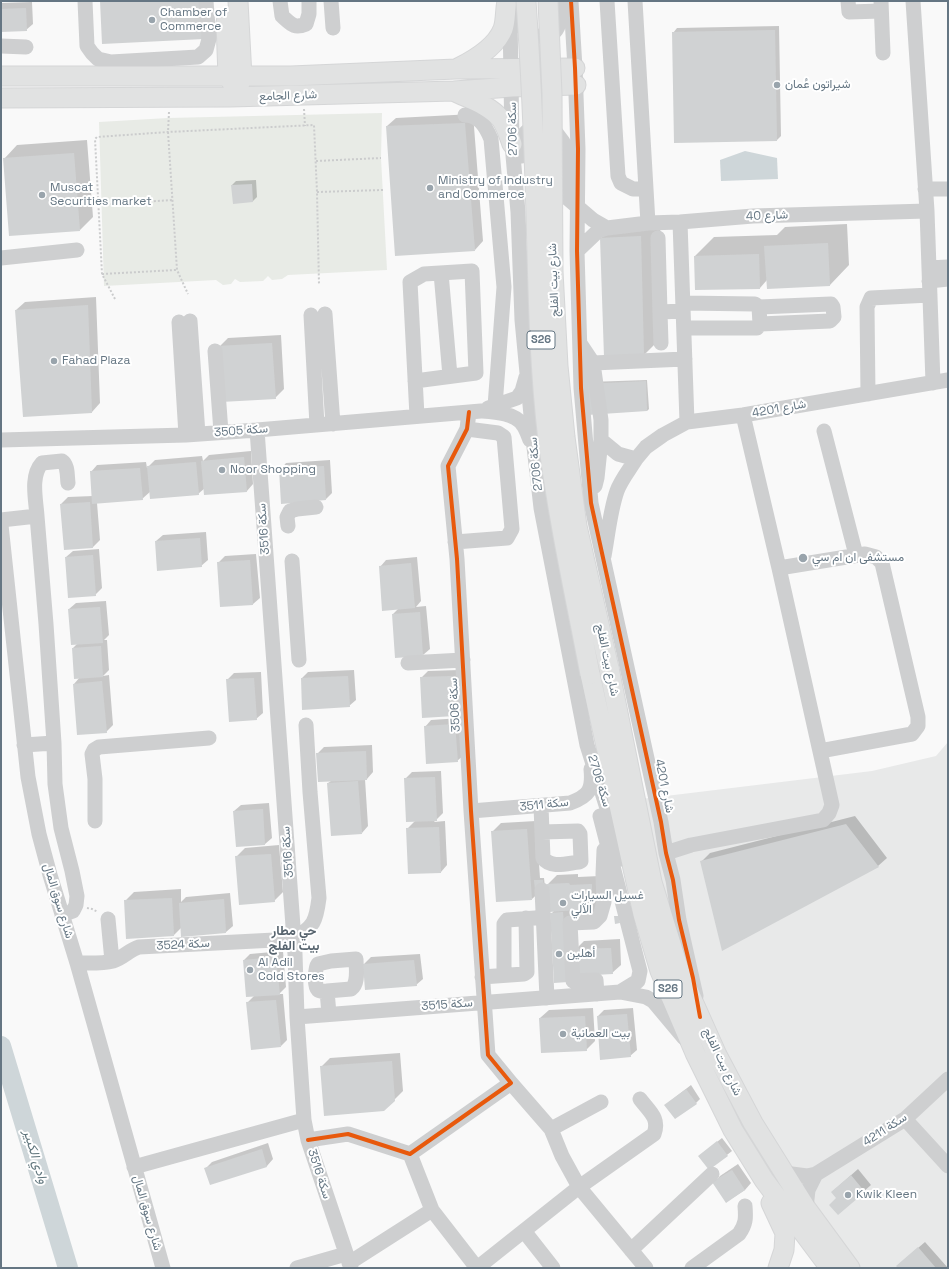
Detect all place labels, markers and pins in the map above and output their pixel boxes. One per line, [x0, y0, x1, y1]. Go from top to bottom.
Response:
place label: Chamber of Commerce [160, 6, 227, 34]
marker: Chamber of Commerce [147, 15, 157, 25]
place label: شيراتون عُمان [785, 78, 850, 92]
marker: شيراتون عُمان [772, 80, 782, 90]
place label: Ministry of Industry and Commerce [438, 174, 553, 202]
place label: Muscat Securities market [50, 181, 152, 209]
marker: Ministry of Industry and Commerce [425, 183, 435, 193]
marker: Muscat Securities market [37, 190, 47, 200]
place label: Fahad Plaza [62, 354, 130, 368]
marker: Fahad Plaza [49, 356, 59, 366]
place label: Noor Shopping [230, 463, 316, 477]
marker: Noor Shopping [217, 465, 227, 475]
place label: مستشفى ان ام سي [812, 551, 904, 565]
marker: مستشفى ان ام سي [797, 552, 809, 564]
place label: غسيل السيارات الآلي [571, 889, 644, 917]
marker: غسيل السيارات الآلي [558, 898, 568, 908]
place label: أهلين [567, 947, 595, 961]
marker: أهلين [554, 949, 564, 959]
place label: Al Adil Cold Stores [258, 956, 325, 984]
marker: Al Adil Cold Stores [245, 965, 255, 975]
place label: بيت العمانية [571, 1027, 630, 1041]
marker: بيت العمانية [558, 1029, 568, 1039]
place label: Kwik Kleen [856, 1188, 917, 1202]
marker: Kwik Kleen [843, 1190, 853, 1200]

